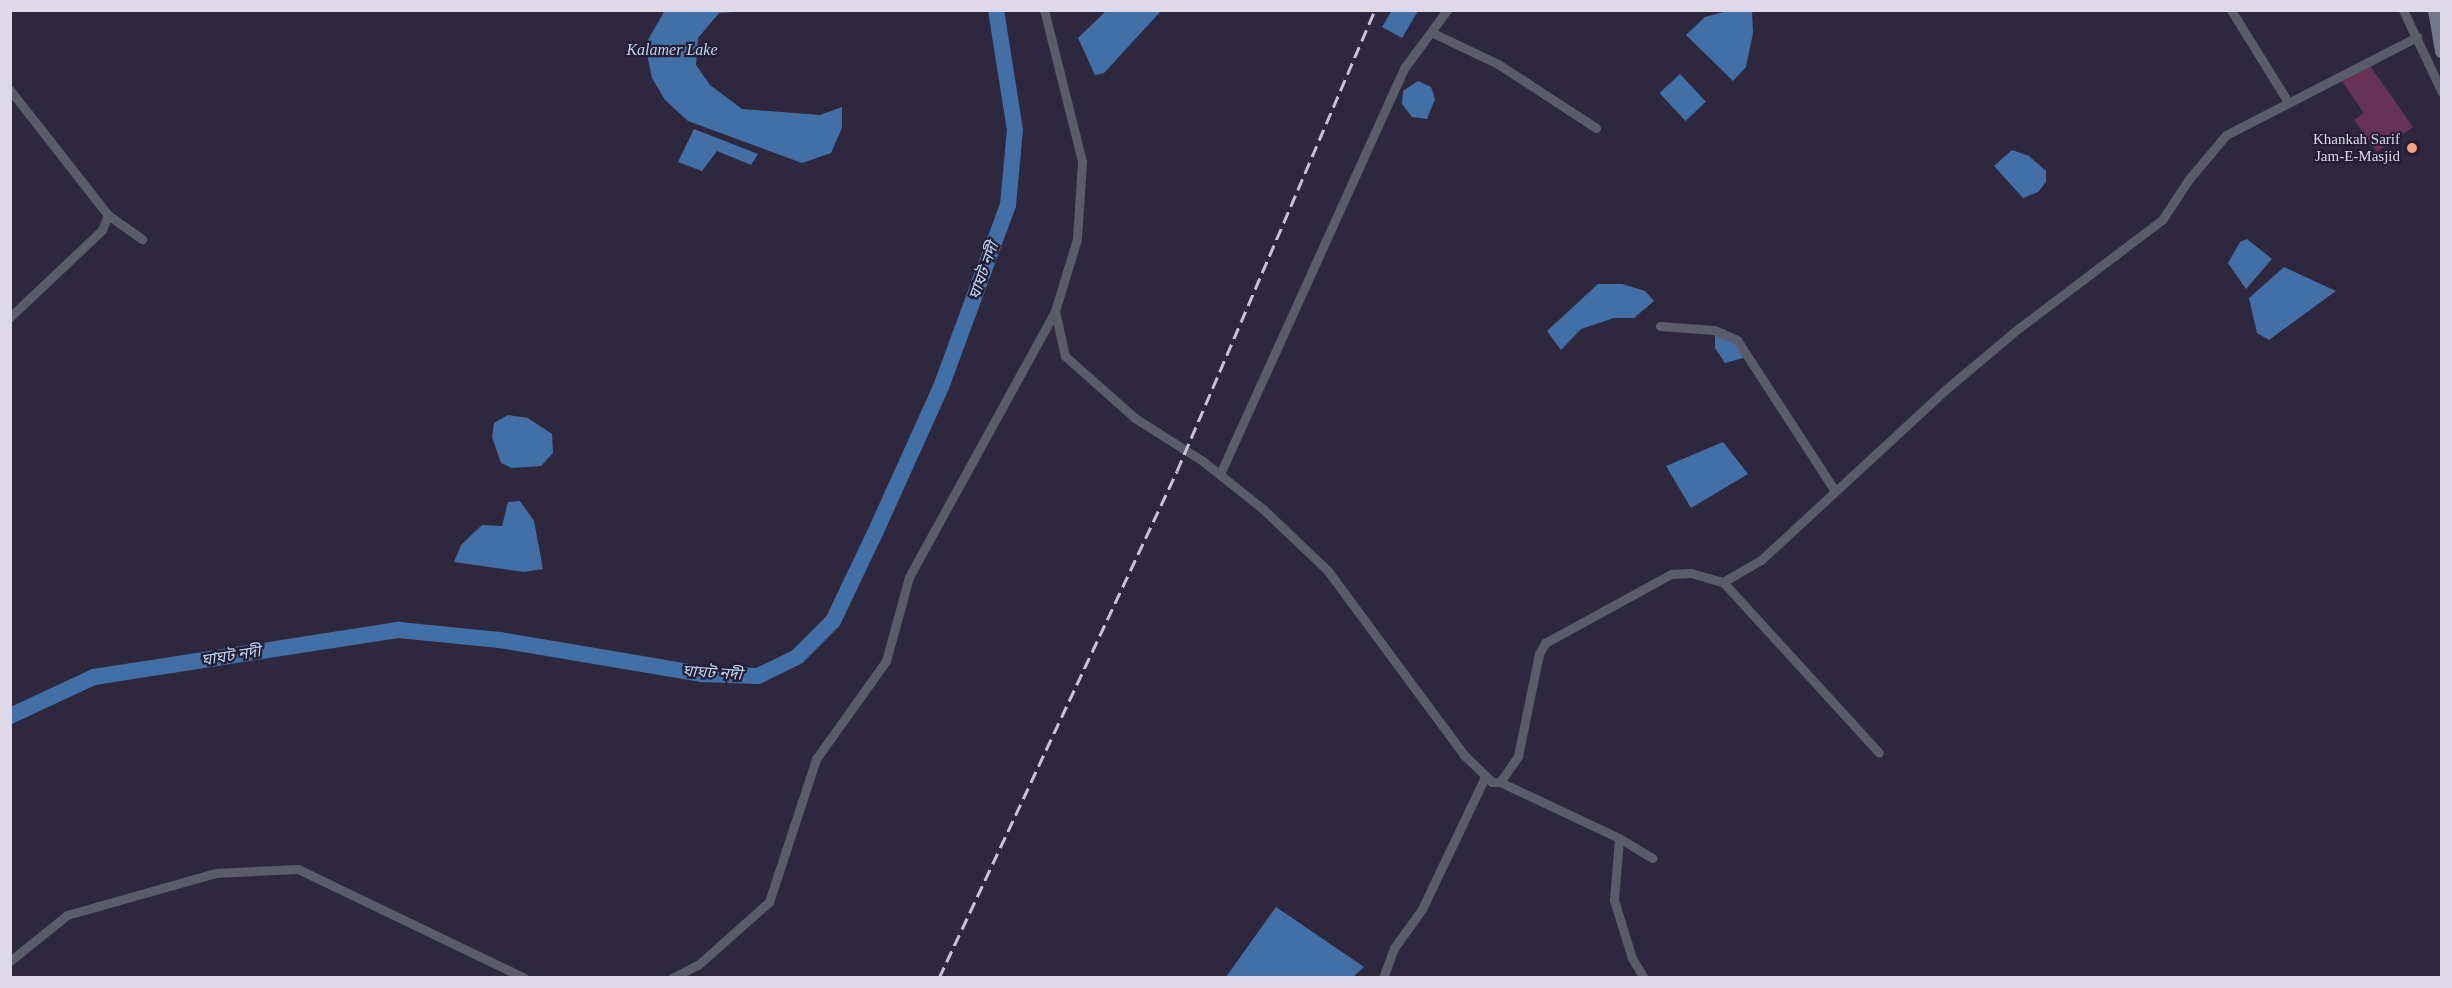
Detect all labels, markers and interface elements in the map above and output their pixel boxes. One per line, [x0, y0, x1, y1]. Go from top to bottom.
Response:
water label: Kalamer Lake [626, 40, 718, 60]
place label: Khankah Sarif Jam-E-Masjid [2313, 130, 2400, 165]
marker: Khankah Sarif Jam-E-Masjid [2405, 141, 2419, 155]
water label: ঘাঘট নদী [965, 240, 1003, 302]
water label: ঘাঘট নদী [200, 642, 262, 670]
water label: ঘাঘট নদী [682, 661, 742, 685]

